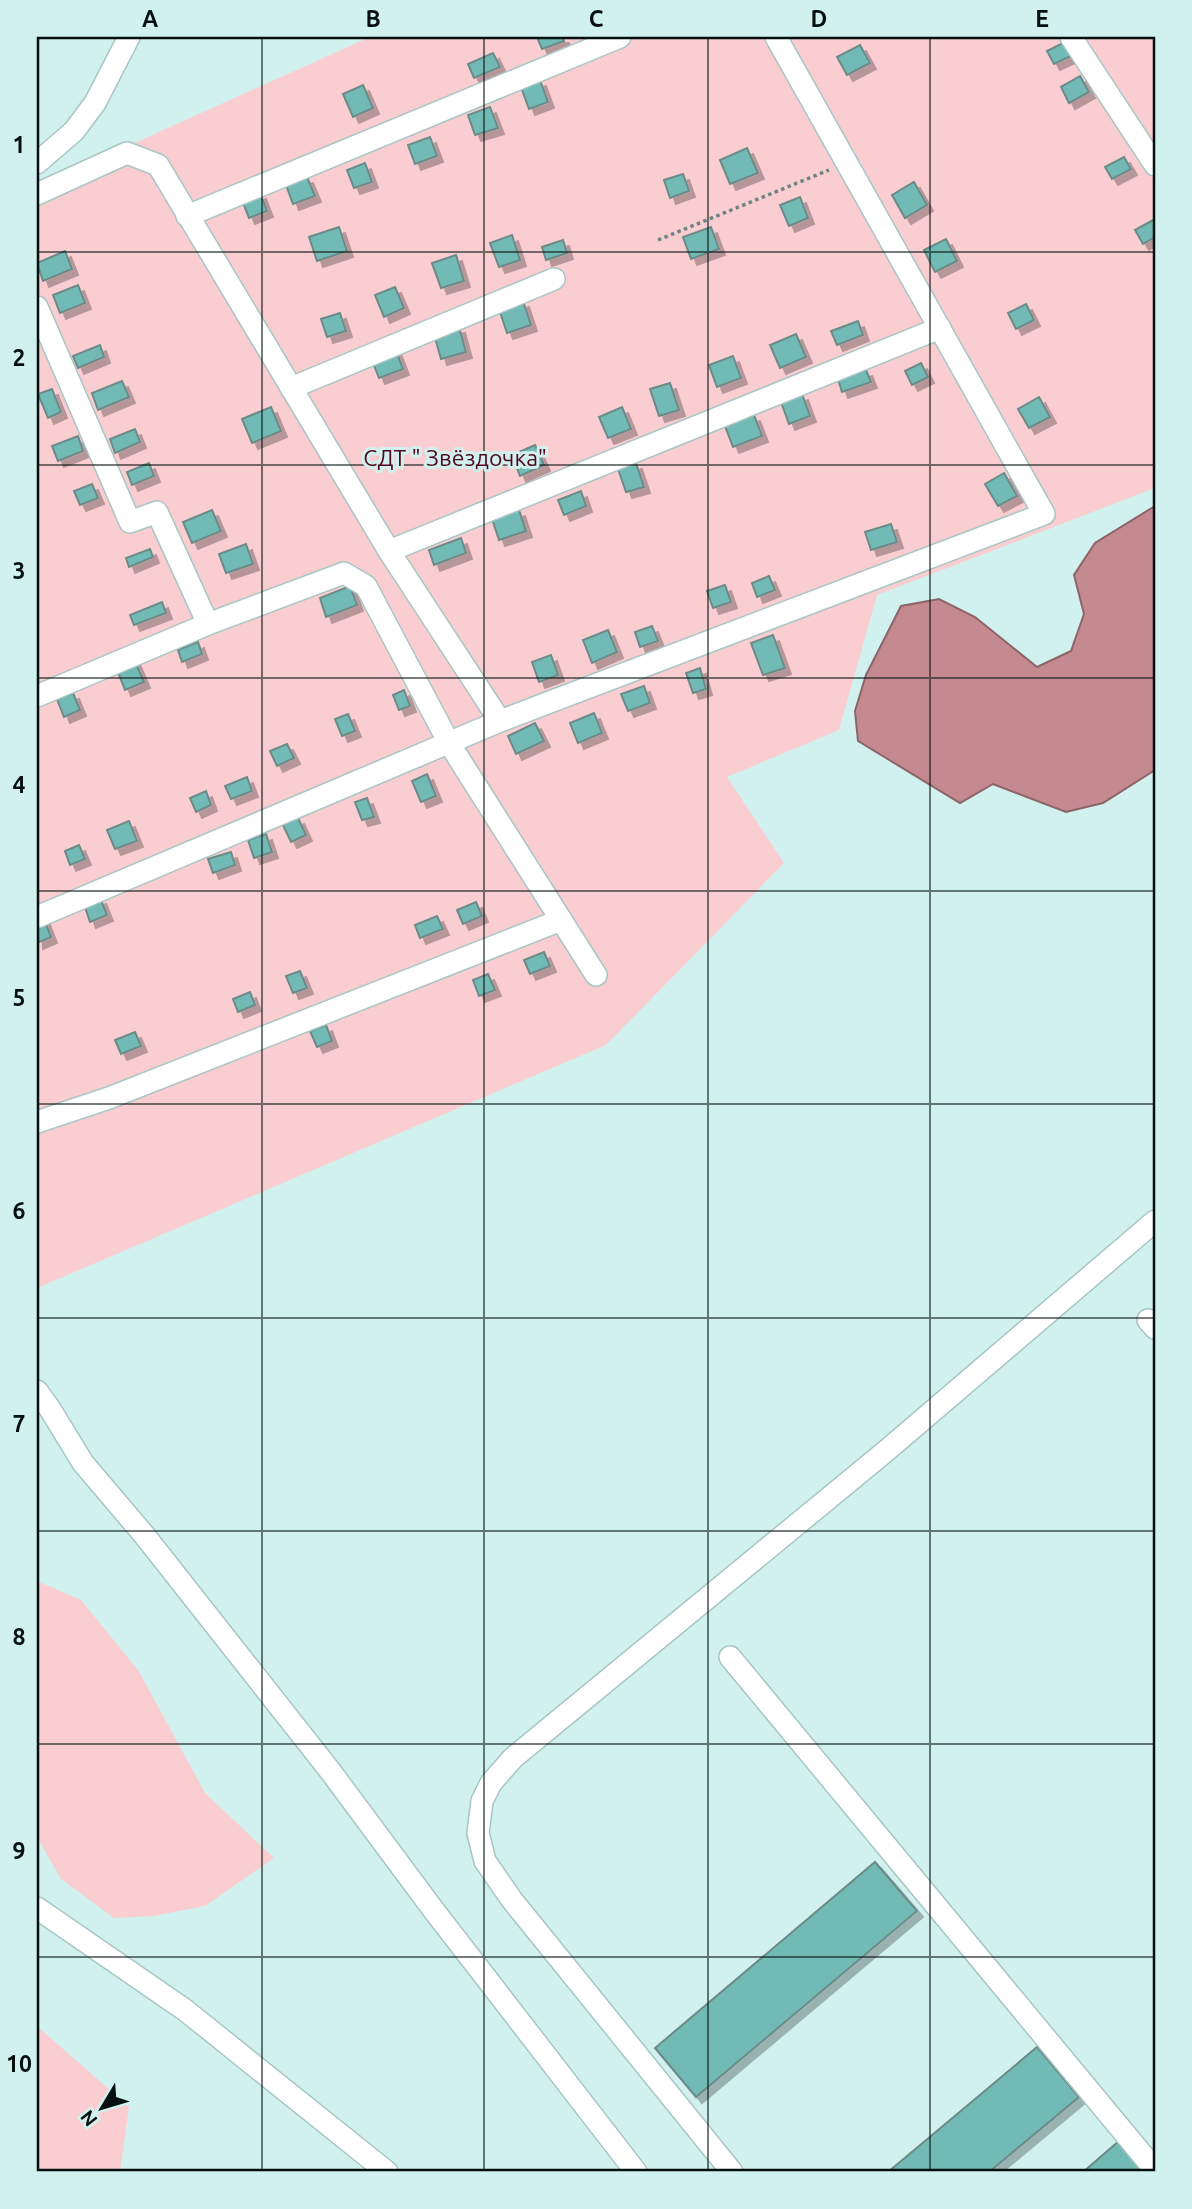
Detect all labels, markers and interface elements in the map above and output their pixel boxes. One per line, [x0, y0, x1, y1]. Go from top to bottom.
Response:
text: A [142, 6, 158, 31]
text: B [365, 6, 381, 31]
text: C [589, 6, 604, 31]
text: D [811, 6, 827, 31]
text: E [1035, 6, 1049, 31]
text: 1 [13, 132, 25, 157]
text: 2 [13, 345, 25, 370]
park label: СДТ " Звёздочка" [363, 445, 547, 470]
text: 3 [13, 558, 25, 583]
text: 4 [13, 772, 26, 797]
text: 5 [13, 985, 25, 1010]
text: 6 [13, 1198, 26, 1223]
text: 7 [13, 1411, 25, 1436]
text: 8 [13, 1624, 25, 1649]
text: 9 [13, 1838, 25, 1863]
text: 10 [6, 2051, 32, 2076]
north arrow [66, 2072, 136, 2142]
text: N [76, 2106, 102, 2131]

